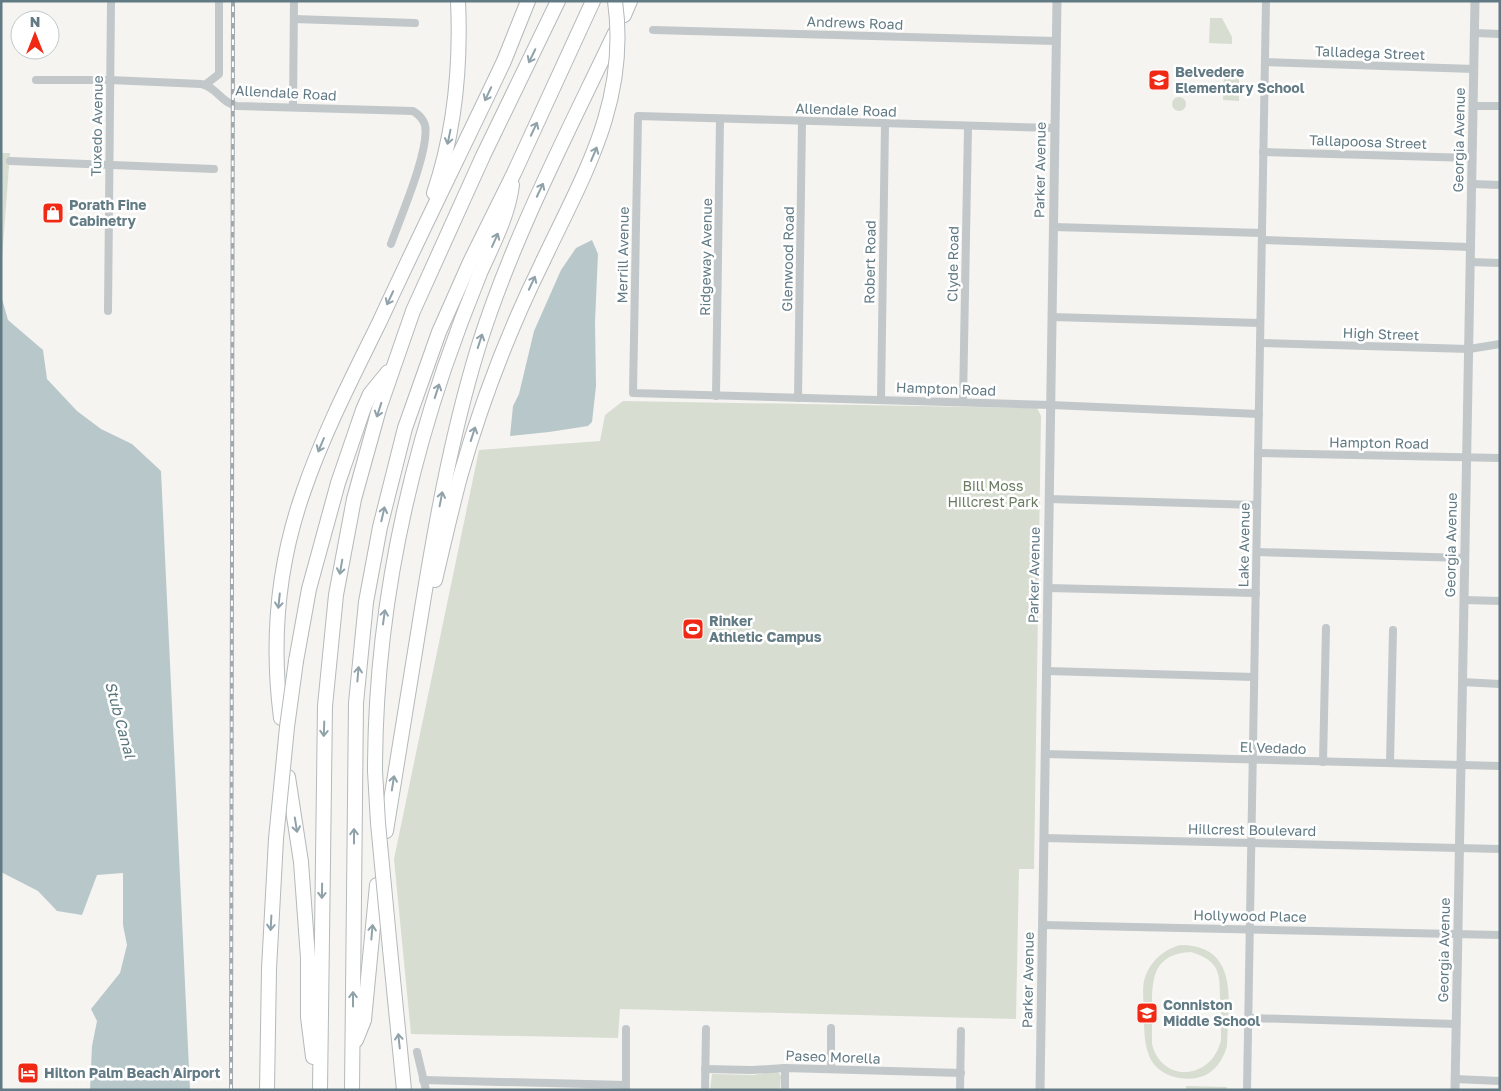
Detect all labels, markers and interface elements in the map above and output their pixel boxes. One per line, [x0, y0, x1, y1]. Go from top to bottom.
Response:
north arrow [10, 10, 60, 60]
street label: Andrews Road [807, 12, 904, 33]
text: N [30, 13, 40, 30]
street label: Talladega Street [1315, 42, 1425, 63]
one-way arrow [527, 48, 536, 63]
place label: Belvedere Elementary School [1175, 63, 1305, 96]
school or university icon: Belvedere Elementary School [1147, 68, 1171, 92]
street label: Tuxedo Avenue [87, 75, 106, 177]
street label: Allendale Road [235, 81, 337, 104]
one-way arrow [483, 86, 492, 101]
street label: Georgia Avenue [1449, 87, 1468, 193]
street label: Allendale Road [795, 99, 897, 120]
one-way arrow [530, 122, 539, 137]
street label: Parker Avenue [1030, 122, 1049, 218]
one-way arrow [444, 128, 453, 144]
street label: Tallapoosa Street [1309, 131, 1427, 152]
one-way arrow [589, 147, 599, 162]
one-way arrow [536, 183, 546, 198]
place label: Porath Fine Cabinetry [69, 196, 147, 229]
street label: Ridgeway Avenue [696, 198, 715, 316]
shop icon: Porath Fine Cabinetry [41, 201, 65, 225]
street label: Merrill Avenue [613, 206, 632, 303]
street label: Glenwood Road [778, 206, 797, 312]
street label: Robert Road [860, 220, 879, 304]
street label: Clyde Road [943, 226, 962, 302]
one-way arrow [491, 233, 501, 248]
one-way arrow [528, 276, 537, 291]
one-way arrow [385, 290, 395, 305]
street label: High Street [1342, 324, 1420, 343]
one-way arrow [476, 334, 486, 350]
street label: Hampton Road [896, 378, 996, 399]
one-way arrow [433, 384, 442, 400]
one-way arrow [373, 401, 383, 417]
one-way arrow [469, 427, 479, 443]
street label: Hampton Road [1329, 433, 1429, 452]
one-way arrow [316, 437, 326, 452]
park label: Bill Moss Hillcrest Park [947, 477, 1039, 510]
one-way arrow [436, 491, 446, 507]
street label: Georgia Avenue [1441, 492, 1460, 598]
street label: Lake Avenue [1234, 502, 1253, 587]
one-way arrow [379, 506, 388, 522]
street label: Parker Avenue [1024, 527, 1043, 623]
one-way arrow [335, 559, 345, 575]
one-way arrow [274, 593, 284, 609]
one-way arrow [379, 610, 389, 626]
place label: Rinker Athletic Campus [709, 612, 822, 645]
sports icon: Rinker Athletic Campus [681, 617, 705, 641]
one-way arrow [354, 666, 363, 682]
water label: Stub Canal [102, 679, 140, 761]
one-way arrow [319, 720, 329, 737]
street label: El Vedado [1239, 738, 1307, 757]
one-way arrow [389, 775, 399, 791]
one-way arrow [291, 816, 301, 832]
street label: Hillcrest Boulevard [1188, 820, 1316, 839]
one-way arrow [349, 829, 359, 845]
one-way arrow [317, 883, 327, 899]
street label: Georgia Avenue [1434, 897, 1453, 1003]
street label: Hollywood Place [1193, 906, 1307, 925]
one-way arrow [267, 914, 276, 930]
one-way arrow [367, 924, 377, 940]
street label: Parker Avenue [1018, 932, 1037, 1028]
one-way arrow [348, 991, 358, 1008]
place label: Conniston Middle School [1163, 996, 1261, 1029]
school or university icon: Conniston Middle School [1135, 1001, 1159, 1025]
one-way arrow [394, 1034, 404, 1050]
street label: Paseo Morella [785, 1046, 881, 1067]
hotel icon: Hilton Palm Beach Airport [16, 1061, 40, 1085]
place label: Hilton Palm Beach Airport [44, 1064, 221, 1081]

